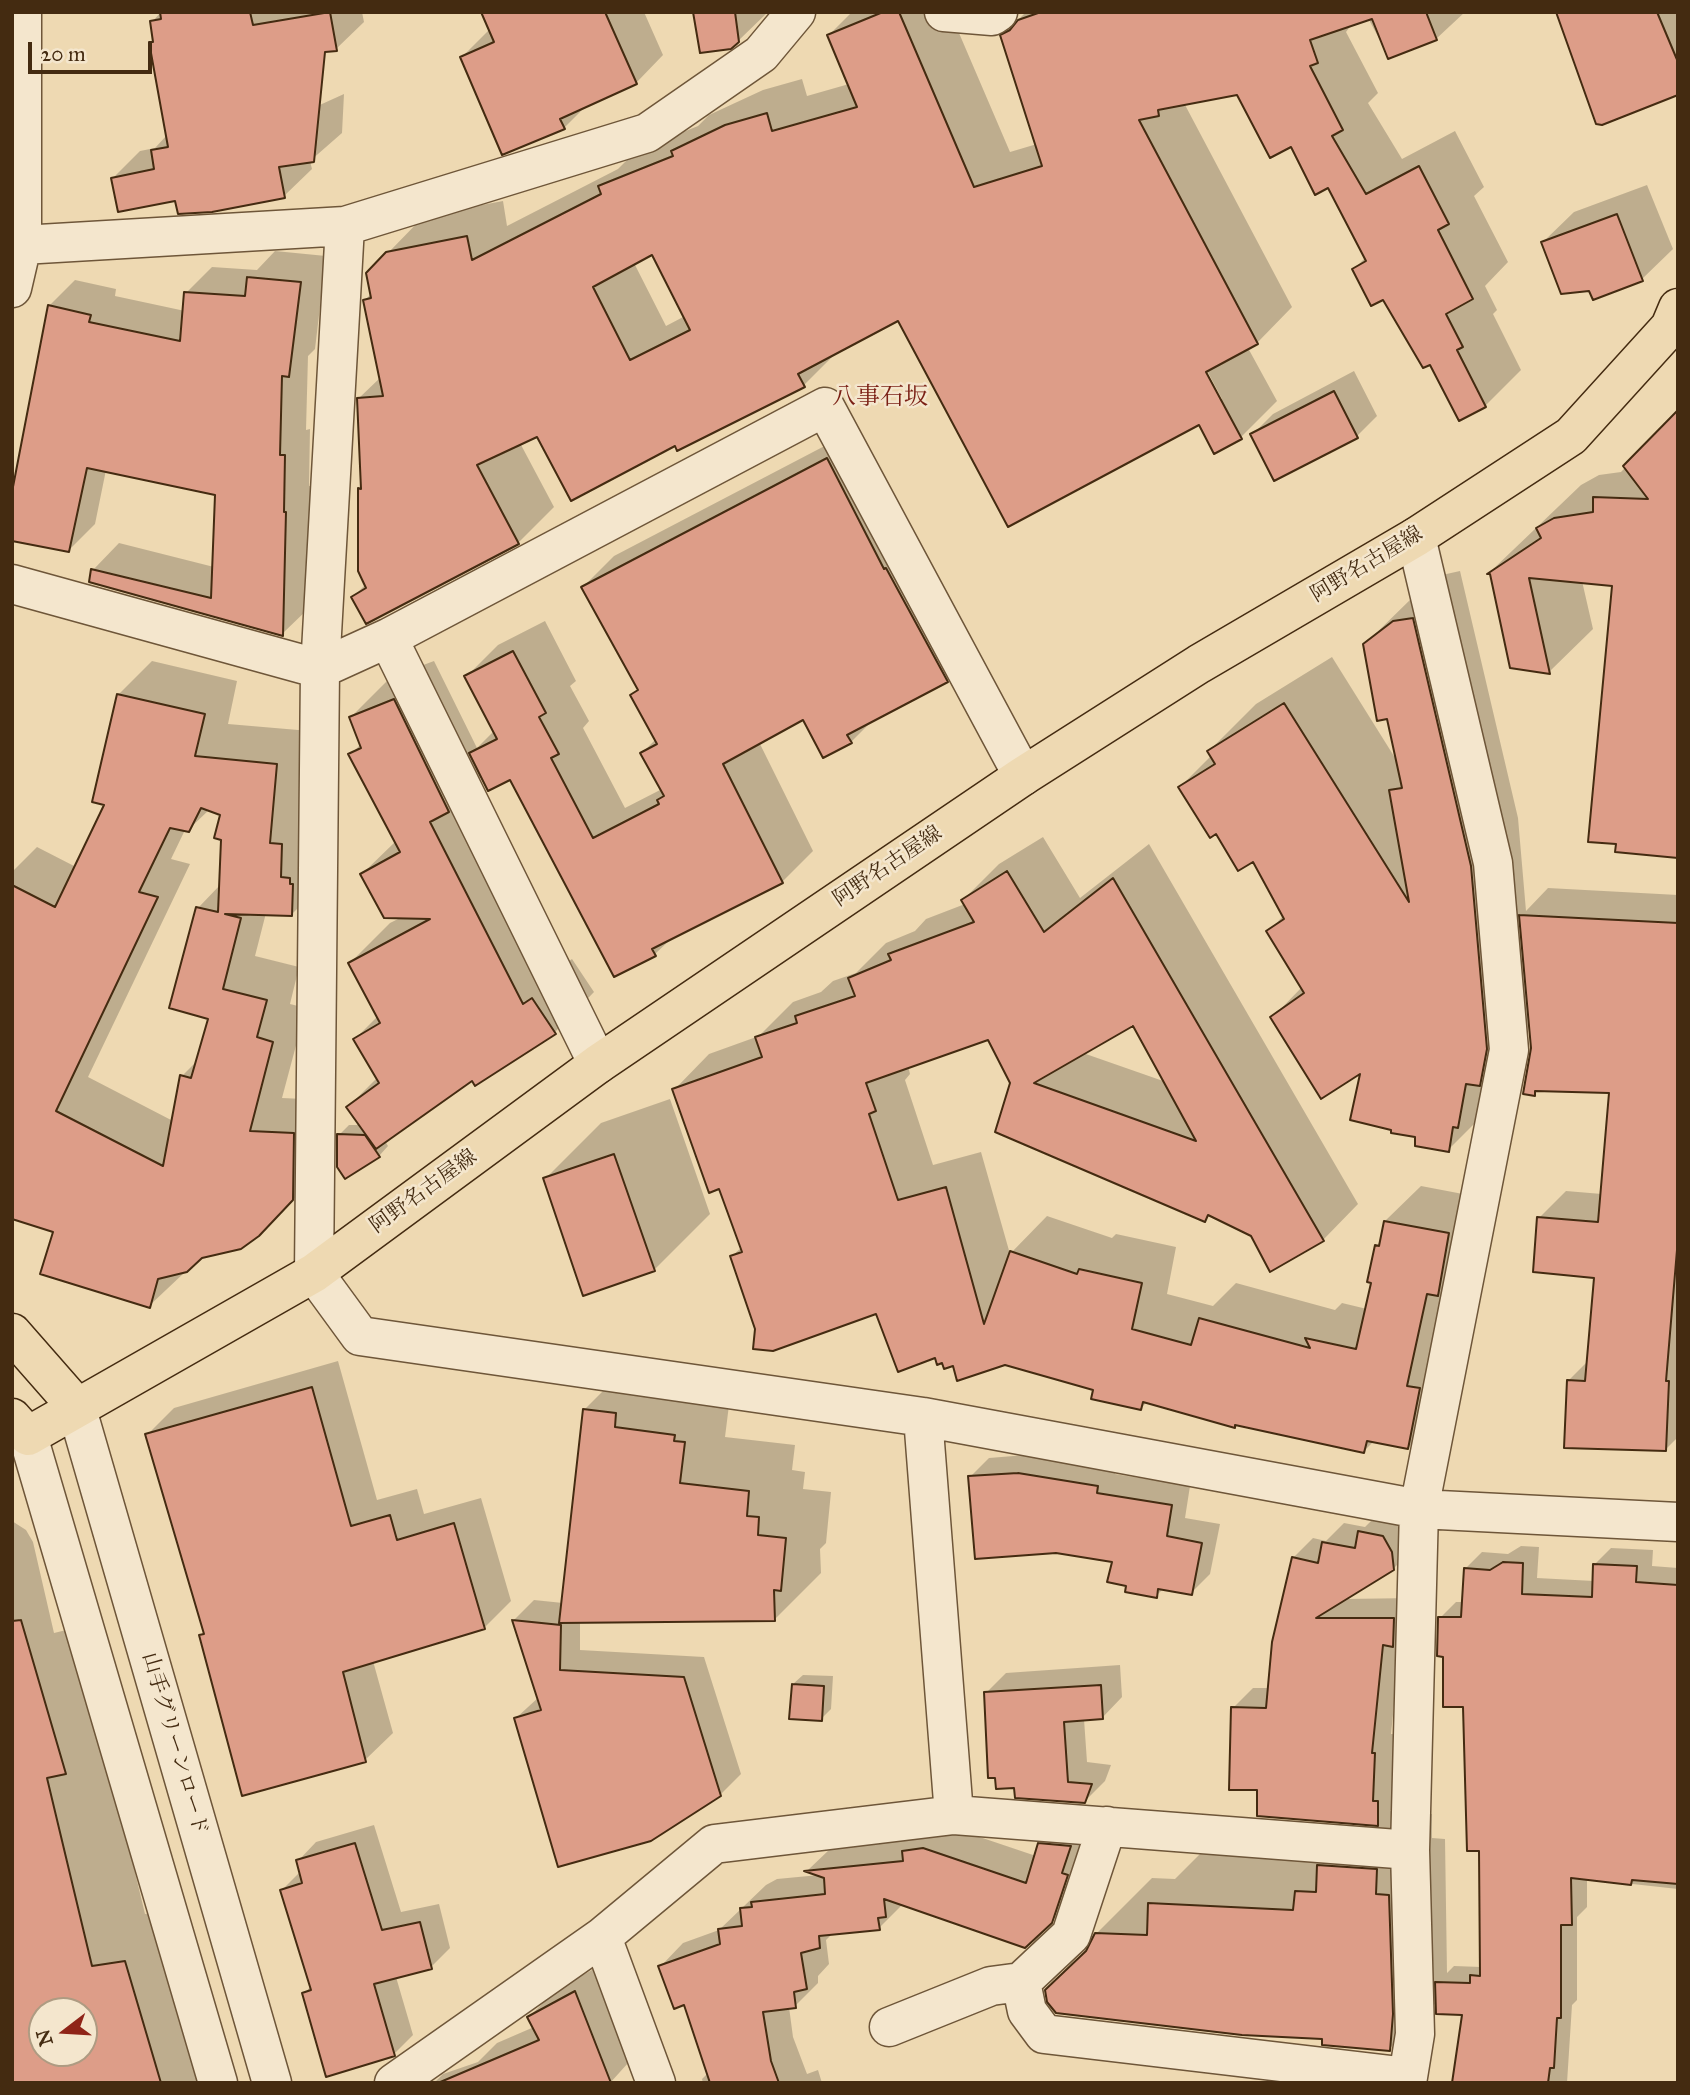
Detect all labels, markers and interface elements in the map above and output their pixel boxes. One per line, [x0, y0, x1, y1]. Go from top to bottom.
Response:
scale bar [32, 28, 156, 72]
text: 20 m [41, 41, 86, 67]
district label: 八事石坂 [832, 384, 928, 412]
street label: 阿野名古屋線 [1307, 522, 1427, 608]
street label: 阿野名古屋線 [829, 821, 947, 913]
street label: 阿野名古屋線 [366, 1145, 482, 1239]
street label: 山手グリーンロード [136, 1650, 212, 1838]
north arrow [28, 1997, 98, 2067]
text: N [31, 2027, 58, 2049]

